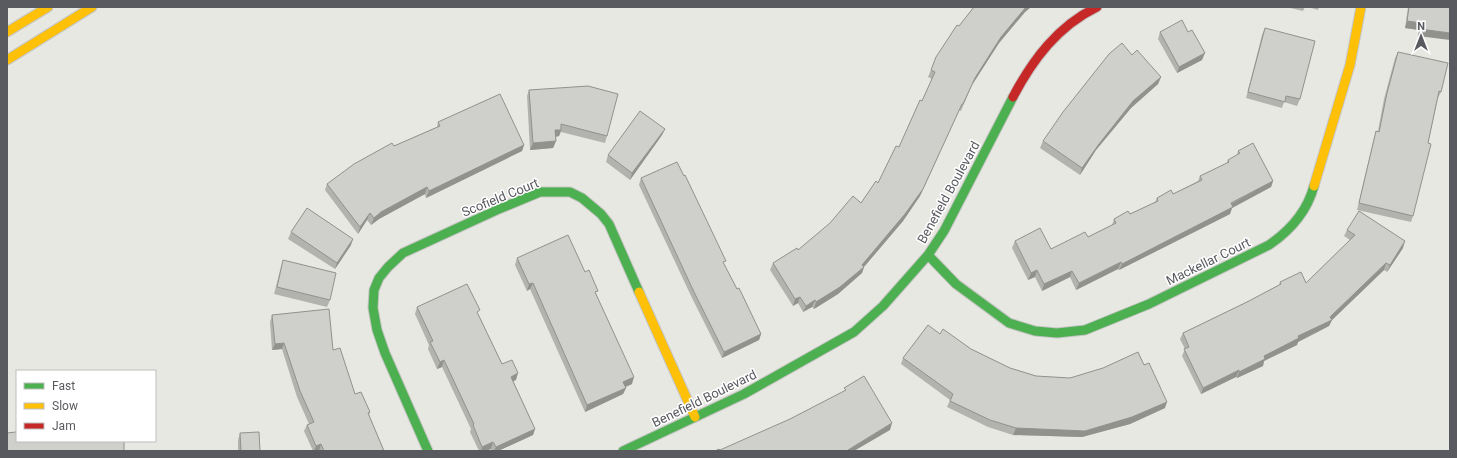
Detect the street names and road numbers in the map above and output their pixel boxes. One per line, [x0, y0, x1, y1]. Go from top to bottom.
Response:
street label: Benefield Boulevard [914, 139, 983, 246]
street label: Scofield Court [459, 175, 541, 220]
street label: Mackellar Court [1164, 235, 1253, 288]
street label: Benefield Boulevard [650, 367, 759, 430]

